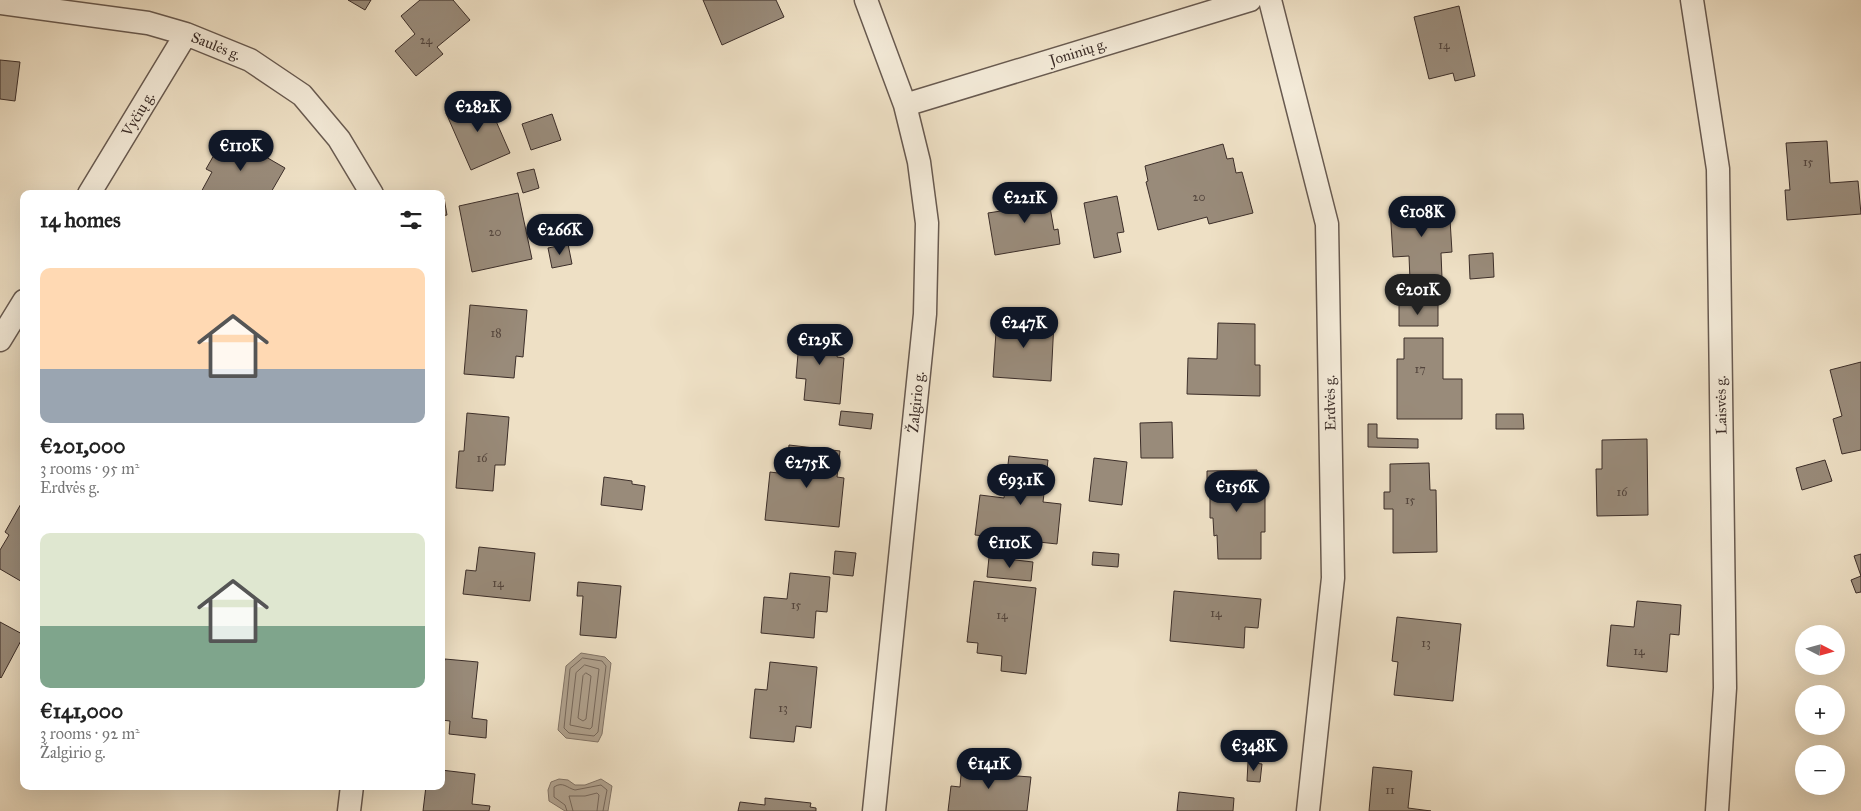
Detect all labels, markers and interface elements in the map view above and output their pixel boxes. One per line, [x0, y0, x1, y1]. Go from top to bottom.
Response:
street label: Saulės g. [189, 28, 243, 64]
house number: 24 [420, 33, 433, 47]
street label: Joninių g. [1045, 35, 1109, 71]
house number: 14 [1438, 38, 1450, 52]
street label: Vyčių g. [117, 89, 158, 140]
pin: €282K [443, 90, 513, 133]
text: €282K [455, 97, 501, 116]
pin: €110K [206, 130, 276, 172]
text: €110K [220, 136, 262, 155]
house number: 15 [1803, 155, 1814, 169]
pin: €221K [990, 182, 1060, 224]
text: €221K [1003, 188, 1047, 207]
house number: 20 [1193, 190, 1205, 204]
pin: €108K [1387, 196, 1457, 238]
text: €108K [1399, 202, 1445, 221]
icon: filters [397, 206, 425, 234]
text: 14 homes [40, 207, 121, 233]
pin: €266K [525, 214, 595, 256]
text: €266K [537, 220, 583, 239]
house number: 20 [489, 225, 501, 239]
pin: €201K [1383, 274, 1453, 316]
text: €201K [1396, 280, 1440, 299]
icon: home [188, 301, 278, 391]
pin: €247K [989, 306, 1059, 349]
text: €247K [1001, 313, 1047, 332]
pin: €129K [785, 324, 855, 366]
house number: 18 [490, 326, 502, 340]
text: €129K [798, 330, 842, 349]
house number: 17 [1414, 362, 1426, 376]
street label: Žalgirio g. [903, 370, 928, 434]
street label: Erdvės g. [1321, 375, 1339, 431]
street label: Laisvės g. [1711, 375, 1731, 435]
text: €201,000 [40, 433, 126, 459]
pin: €275K [772, 446, 842, 489]
house number: 16 [477, 451, 488, 465]
text: €275K [785, 453, 829, 472]
text: 3 rooms · 95 m² [40, 459, 139, 478]
pin: €93.1K [980, 464, 1062, 506]
text: €93.1K [998, 470, 1044, 489]
pin: €156K [1202, 470, 1272, 513]
text: €156K [1216, 477, 1258, 496]
text: Erdvės g. [40, 478, 100, 497]
house number: 16 [1617, 485, 1628, 499]
house number: 15 [1405, 493, 1416, 507]
pin: €110K [975, 526, 1045, 569]
text: €110K [989, 533, 1031, 552]
icon: home [188, 566, 278, 656]
house number: 14 [492, 576, 504, 590]
house number: 15 [791, 598, 802, 612]
house number: 14 [1210, 606, 1222, 620]
house number: 14 [996, 608, 1008, 622]
north arrow [1795, 625, 1845, 675]
map controls [1795, 625, 1845, 795]
house number: 13 [1421, 636, 1431, 650]
house number: 14 [1633, 644, 1645, 658]
button: + [1795, 685, 1845, 735]
text: €141,000 [40, 698, 123, 724]
house number: 13 [778, 701, 788, 715]
text: 3 rooms · 92 m² [40, 724, 140, 743]
pin: €348K [1219, 730, 1289, 772]
text: €348K [1232, 736, 1276, 755]
text: Žalgirio g. [40, 743, 106, 762]
button: − [1795, 745, 1845, 795]
pin: €141K [954, 748, 1024, 790]
text: €141K [968, 754, 1010, 773]
house number: 11 [1385, 783, 1395, 797]

